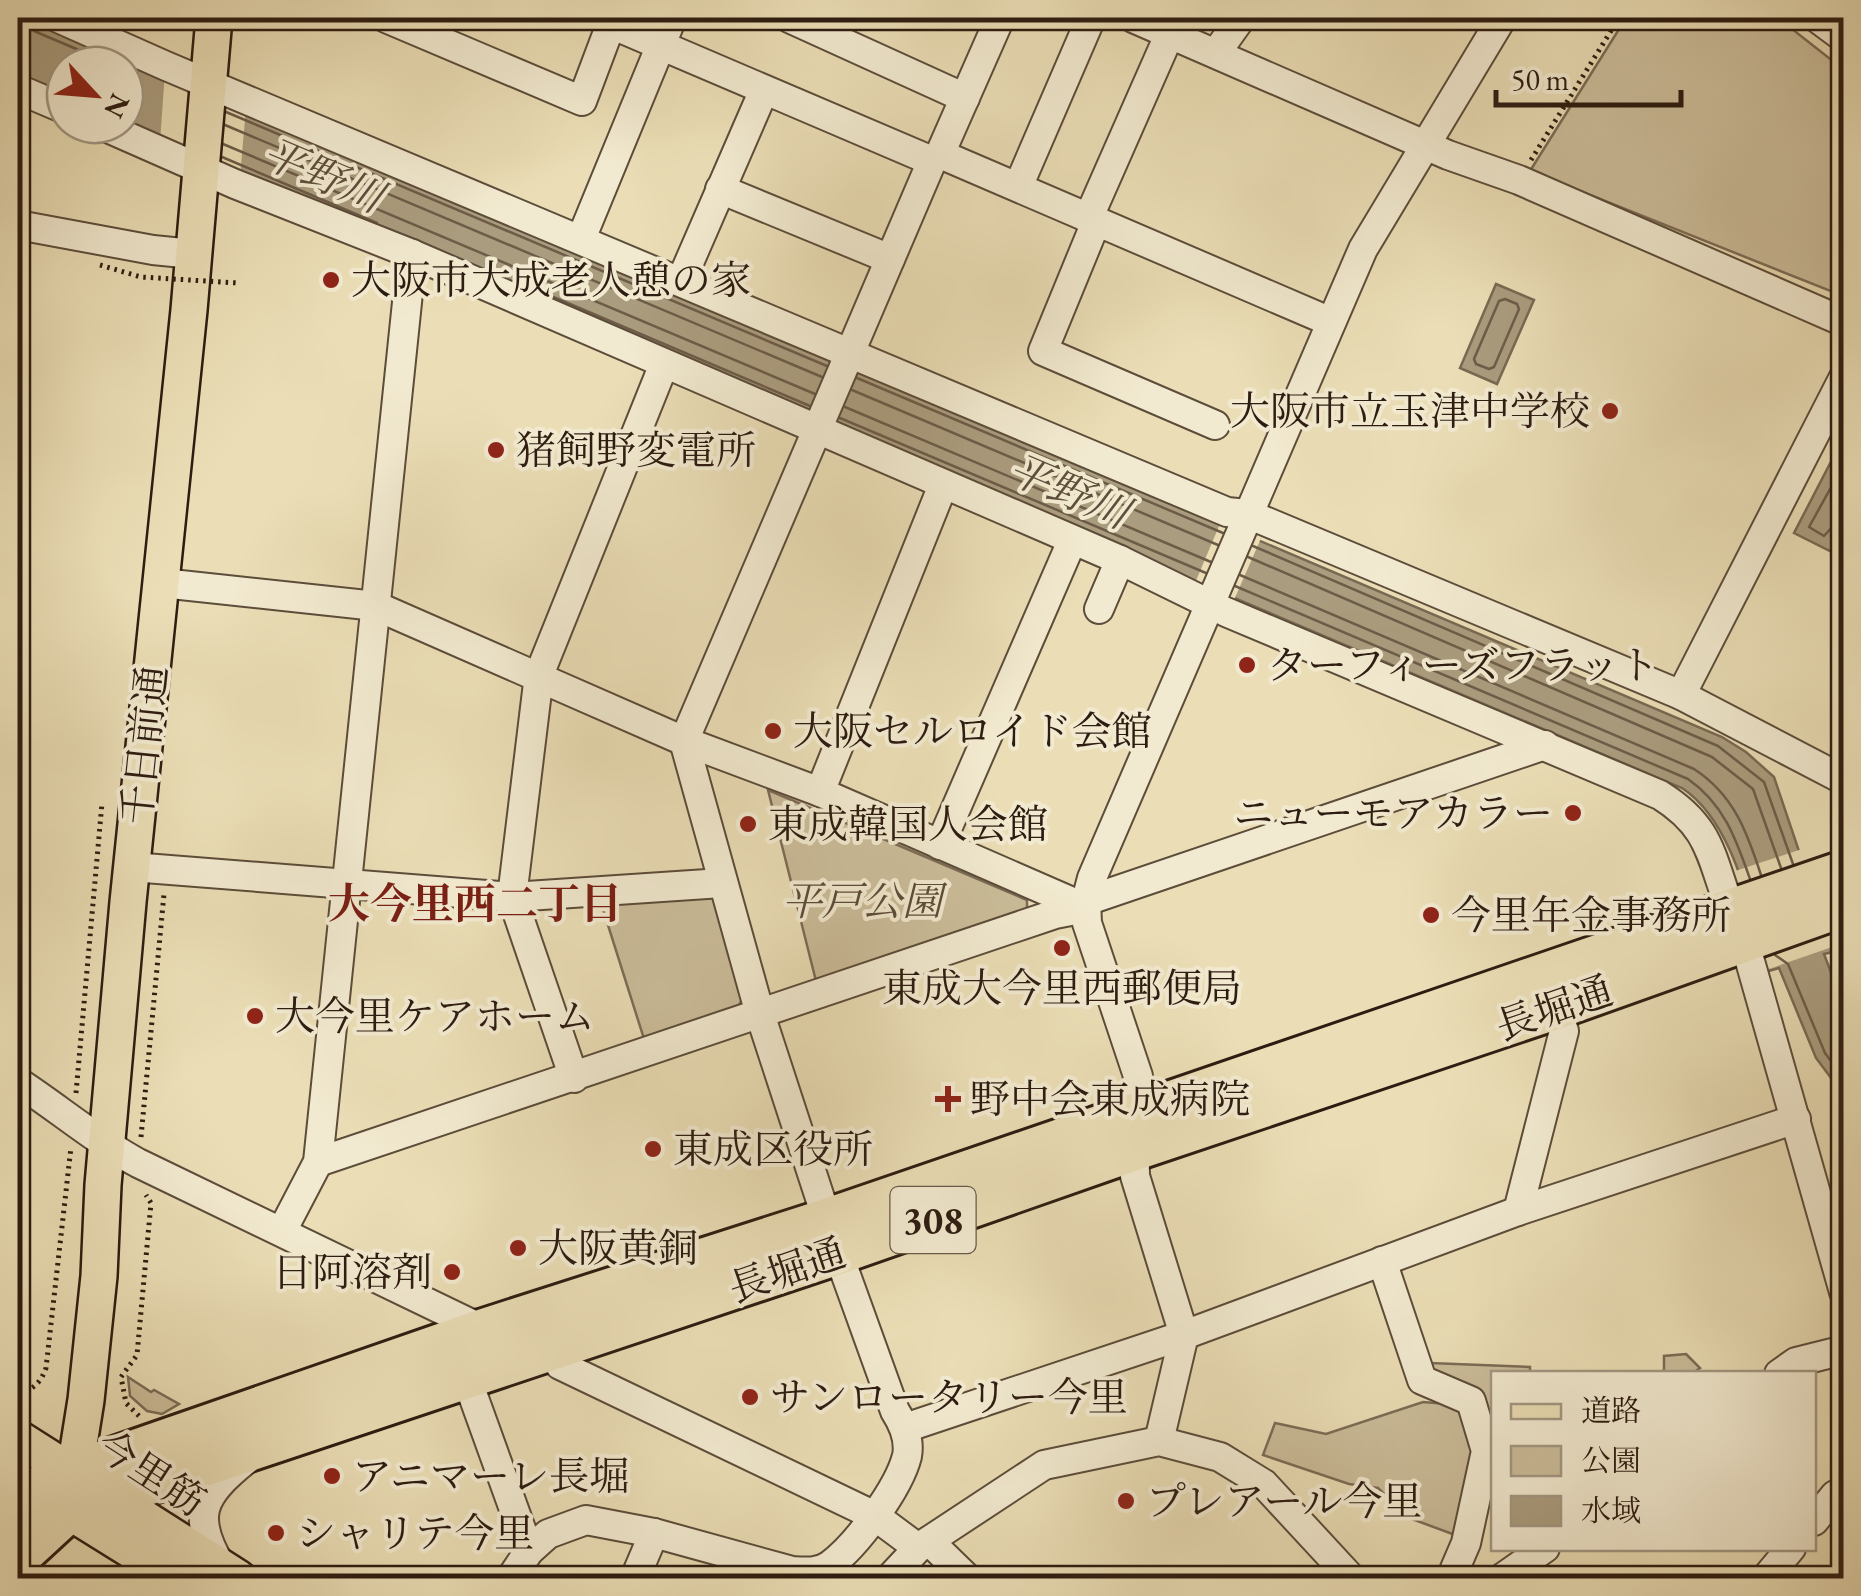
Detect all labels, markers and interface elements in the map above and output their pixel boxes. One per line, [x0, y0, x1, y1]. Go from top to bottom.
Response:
north arrow [45, 45, 145, 145]
scale bar [1496, 45, 1681, 107]
text: 50 m [1511, 60, 1569, 99]
text: N [96, 88, 139, 124]
water label: 平野川 [254, 125, 395, 226]
place label: 大阪市大成老人憩の家 [351, 254, 751, 306]
marker: 大阪市大成老人憩の家 [320, 269, 342, 291]
place label: 大阪市立玉津中学校 [1230, 385, 1590, 437]
marker: 大阪市立玉津中学校 [1599, 400, 1621, 422]
place label: 猪飼野変電所 [516, 424, 756, 476]
marker: 猪飼野変電所 [485, 439, 507, 461]
water label: 平野川 [1000, 441, 1141, 542]
place label: ターフィーズフラット [1267, 639, 1659, 691]
marker: ターフィーズフラット [1236, 654, 1258, 676]
street label: 千日前通 [110, 663, 178, 827]
place label: 大阪セルロイド会館 [793, 705, 1152, 757]
marker: 大阪セルロイド会館 [762, 720, 784, 742]
place label: ニューモアカラー [1233, 787, 1553, 839]
place label: 東成韓国人会館 [768, 798, 1048, 850]
marker: ニューモアカラー [1562, 802, 1584, 824]
marker: 東成韓国人会館 [737, 813, 759, 835]
park label: 平戸公園 [782, 875, 948, 927]
district label: 大今里西二丁目 [328, 876, 622, 931]
place label: 今里年金事務所 [1451, 889, 1731, 941]
marker: 今里年金事務所 [1420, 904, 1442, 926]
marker: 東成大今里西郵便局 [1051, 937, 1073, 959]
place label: 東成大今里西郵便局 [882, 962, 1242, 1014]
street label: 長堀通 [1489, 964, 1619, 1052]
place label: 大今里ケアホーム [275, 990, 595, 1042]
marker: 大今里ケアホーム [244, 1005, 266, 1027]
place label: 野中会東成病院 [970, 1073, 1250, 1125]
marker: 野中会東成病院 [935, 1086, 961, 1112]
place label: 東成区役所 [673, 1123, 873, 1175]
marker: 東成区役所 [642, 1138, 664, 1160]
road number: 308 [890, 1187, 976, 1253]
place label: 大阪黄銅 [538, 1222, 698, 1274]
street label: 長堀通 [722, 1226, 852, 1314]
marker: 大阪黄銅 [507, 1237, 529, 1259]
place label: 日阿溶剤 [272, 1246, 432, 1298]
marker: 日阿溶剤 [441, 1261, 463, 1283]
place label: サンロータリー今里 [770, 1371, 1128, 1423]
legend [1491, 1371, 1816, 1551]
marker: サンロータリー今里 [739, 1386, 761, 1408]
text: 道路 [1581, 1391, 1641, 1430]
street label: 今里筋 [87, 1419, 215, 1527]
text: 公園 [1581, 1441, 1641, 1480]
place label: アニマーレ長堀 [352, 1450, 629, 1502]
marker: アニマーレ長堀 [321, 1465, 343, 1487]
place label: プレアール今里 [1146, 1475, 1422, 1527]
marker: プレアール今里 [1115, 1490, 1137, 1512]
text: 水域 [1581, 1491, 1641, 1530]
place label: シャリテ今里 [296, 1507, 534, 1559]
marker: シャリテ今里 [265, 1522, 287, 1544]

